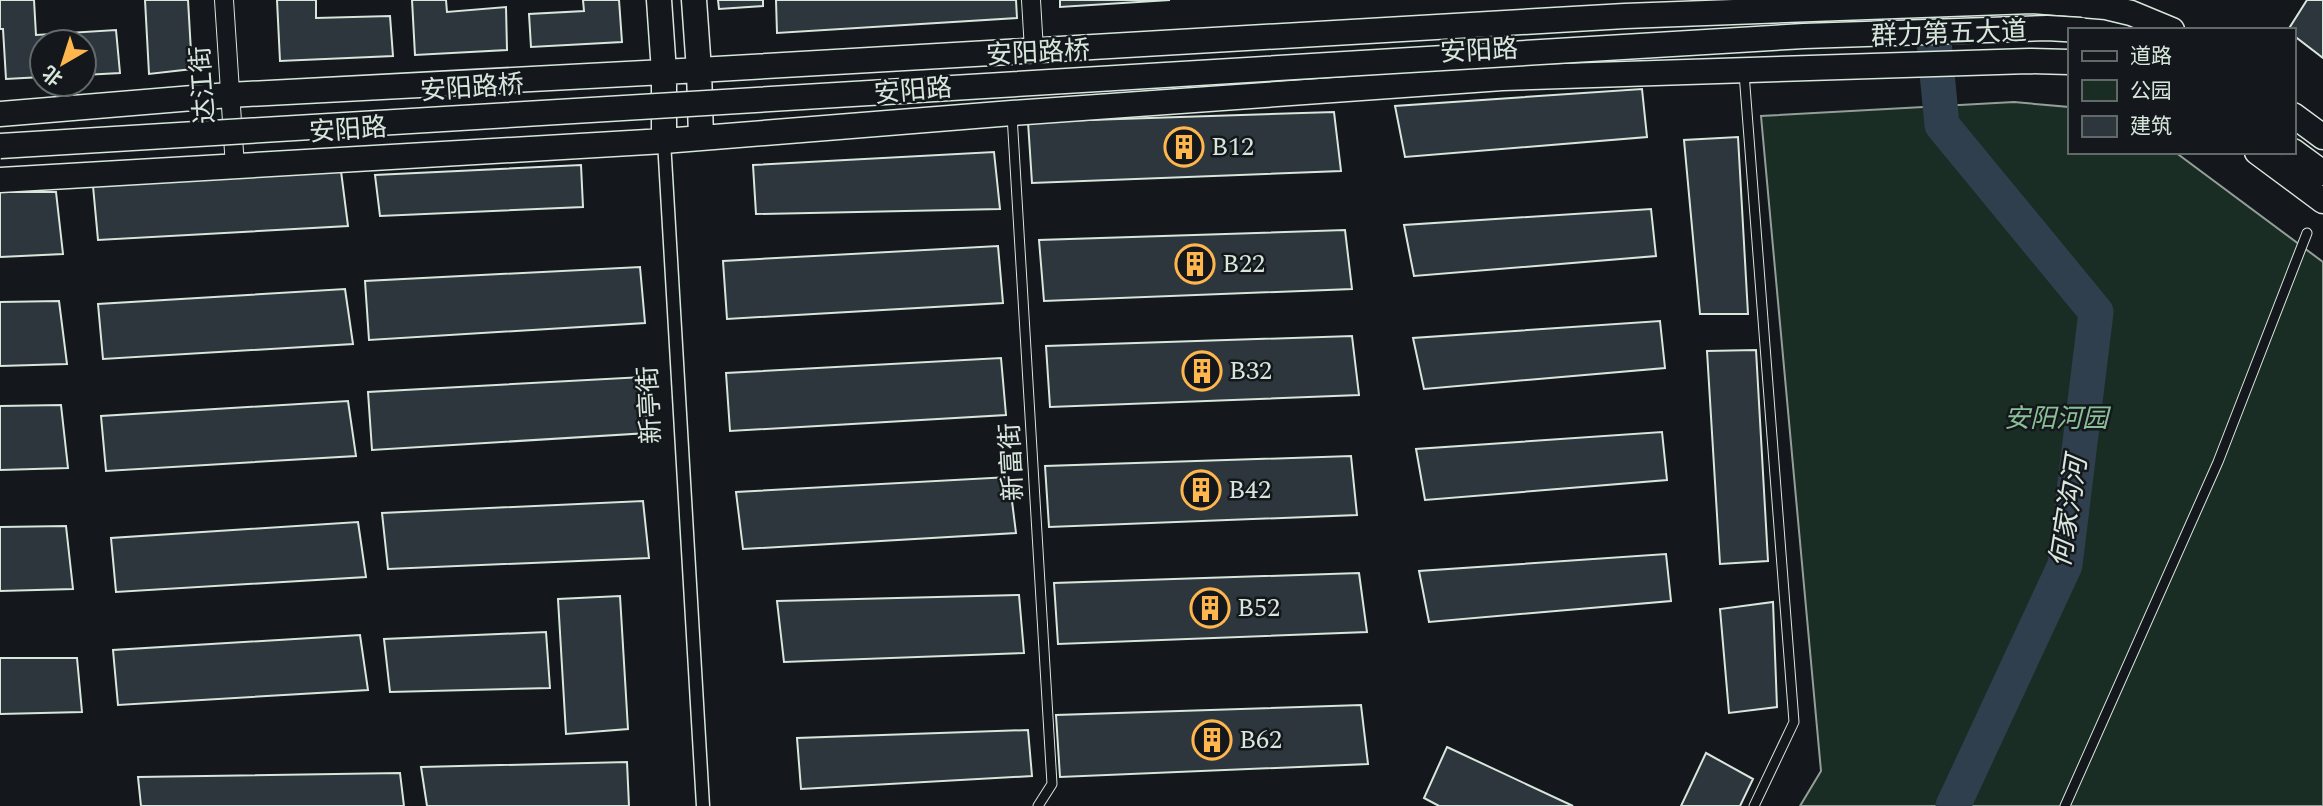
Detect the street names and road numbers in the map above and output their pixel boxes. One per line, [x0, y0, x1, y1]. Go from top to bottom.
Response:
street label: 群力第五大道 [1870, 11, 2028, 57]
street label: 安阳路 [1439, 29, 1519, 73]
street label: 安阳路桥 [985, 30, 1091, 76]
street label: 达江街 [180, 45, 226, 125]
street label: 安阳路桥 [419, 64, 525, 112]
street label: 安阳路 [872, 68, 954, 114]
street label: 安阳路 [308, 107, 388, 153]
street label: 新亭街 [628, 365, 672, 445]
street label: 新富街 [990, 422, 1034, 502]

